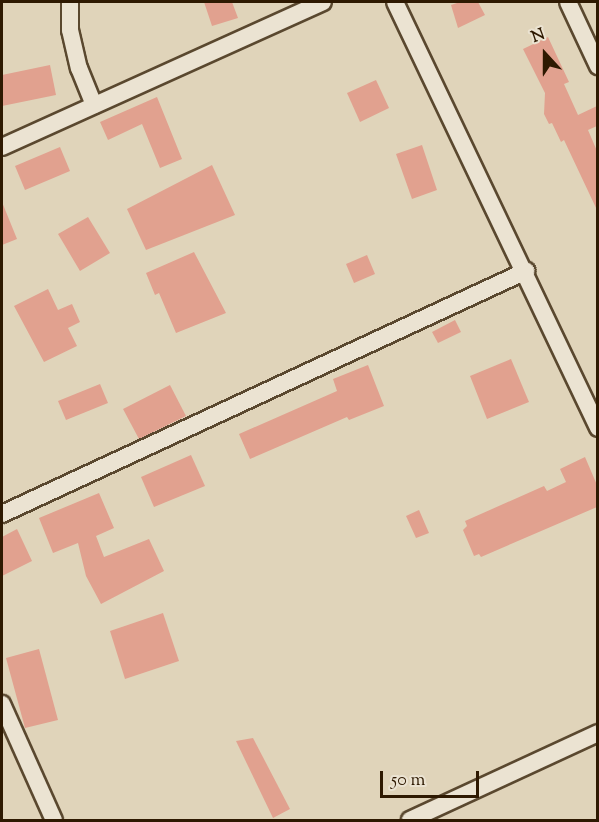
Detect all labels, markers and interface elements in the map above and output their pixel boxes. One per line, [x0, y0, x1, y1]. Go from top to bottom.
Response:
north arrow [515, 24, 575, 84]
text: N [528, 24, 548, 50]
scale bar [383, 759, 482, 797]
text: 50 m [391, 768, 425, 794]

